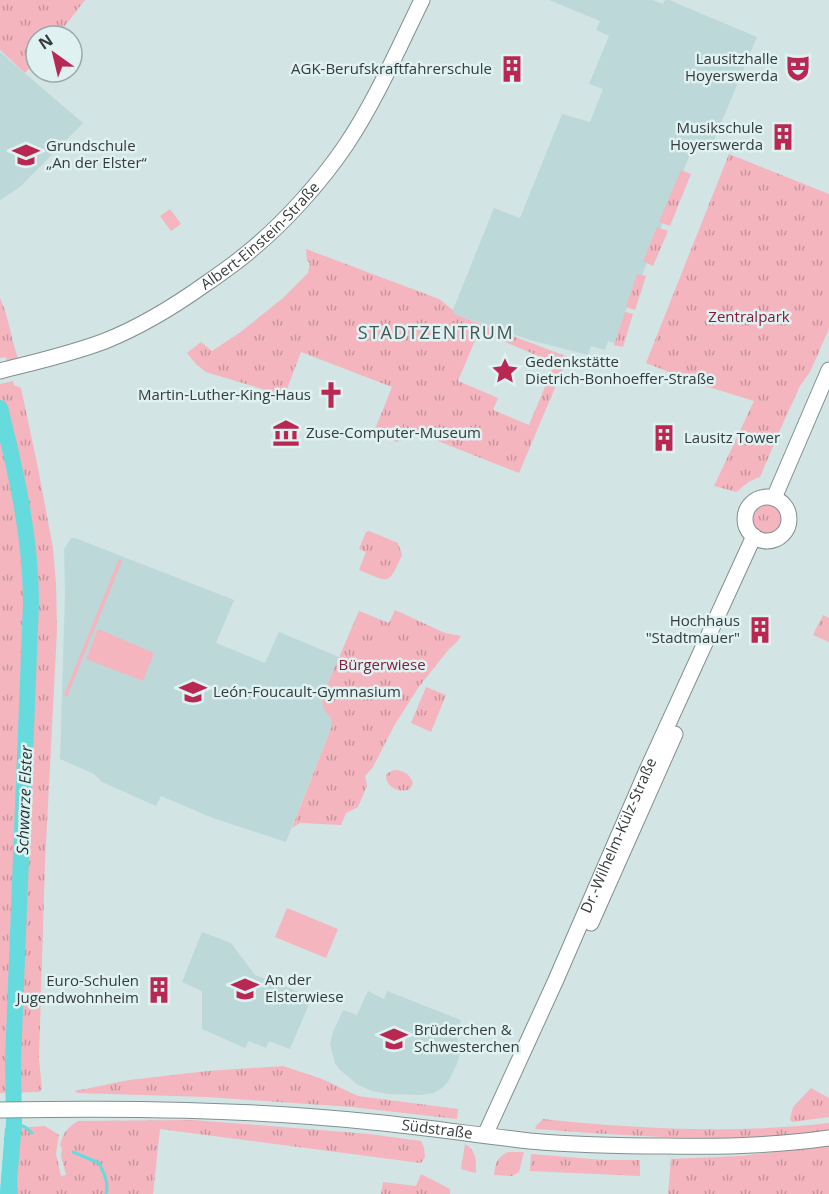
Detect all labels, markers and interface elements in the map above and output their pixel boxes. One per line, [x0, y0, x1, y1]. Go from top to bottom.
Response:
north arrow [24, 24, 84, 84]
text: N [34, 29, 57, 54]
place label: Lausitzhalle Hoyerswerda [685, 48, 778, 85]
theatre icon: Lausitzhalle Hoyerswerda [783, 53, 813, 83]
building icon: AGK-Berufskraftfahrerschule [497, 54, 527, 84]
place label: AGK-Berufskraftfahrerschule [291, 58, 492, 78]
place label: Musikschule Hoyerswerda [670, 117, 763, 154]
building icon: Musikschule Hoyerswerda [768, 122, 798, 152]
place label: Grundschule „An der Elster“ [46, 135, 148, 172]
school or university icon: Grundschule „An der Elster“ [11, 140, 41, 170]
street label: Albert-Einstein-Straße [196, 177, 323, 293]
park label: Zentralpark [708, 306, 790, 326]
district label: STADTZENTRUM [358, 320, 514, 344]
place label: Gedenkstätte Dietrich-Bonhoeffer-Straße [525, 351, 714, 388]
place icon: Gedenkstätte Dietrich-Bonhoeffer-Straße [490, 356, 520, 386]
church icon: Martin-Luther-King-Haus [316, 380, 346, 410]
place label: Martin-Luther-King-Haus [138, 384, 311, 404]
museum icon: Zuse-Computer-Museum [271, 418, 301, 448]
place label: Zuse-Computer-Museum [306, 422, 481, 442]
building icon: Lausitz Tower [649, 423, 679, 453]
place label: Lausitz Tower [684, 427, 780, 447]
place label: Hochhaus "Stadtmauer" [646, 610, 740, 647]
building icon: Hochhaus "Stadtmauer" [745, 615, 775, 645]
park label: Bürgerwiese [338, 654, 426, 674]
school or university icon: León-Foucault-Gymnasium [178, 677, 208, 707]
place label: León-Foucault-Gymnasium [213, 681, 401, 701]
water label: Schwarze Elster [11, 744, 37, 855]
street label: Dr.-Wilhelm-Külz-Straße [575, 754, 660, 916]
place label: An der Elsterwiese [265, 969, 344, 1006]
place label: Euro-Schulen Jugendwohnheim [14, 970, 139, 1007]
school or university icon: An der Elsterwiese [230, 974, 260, 1004]
building icon: Euro-Schulen Jugendwohnheim [144, 975, 174, 1005]
place label: Brüderchen & Schwesterchen [414, 1019, 520, 1056]
school or university icon: Brüderchen & Schwesterchen [379, 1024, 409, 1054]
street label: Südstraße [401, 1114, 474, 1143]

